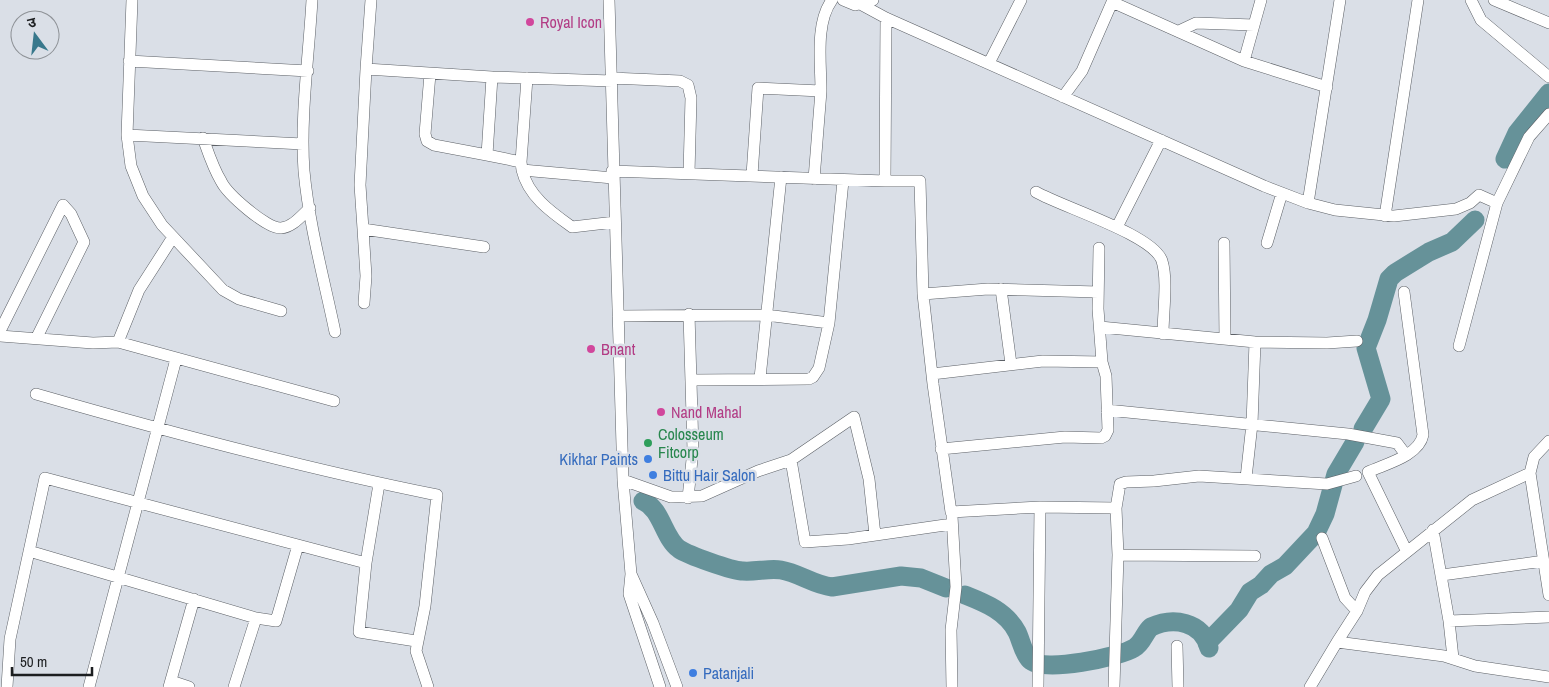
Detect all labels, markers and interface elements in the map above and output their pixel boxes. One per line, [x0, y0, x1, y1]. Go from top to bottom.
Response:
north arrow [10, 10, 60, 60]
place label: Royal Icon [540, 11, 602, 33]
text: उ [25, 12, 39, 32]
marker: Royal Icon [524, 16, 536, 28]
place label: Bnant [601, 338, 636, 360]
marker: Bnant [585, 343, 597, 355]
place label: Nand Mahal [671, 401, 742, 423]
marker: Nand Mahal [655, 406, 667, 418]
place label: Colosseum Fitcorp [658, 423, 724, 463]
marker: Colosseum Fitcorp [642, 437, 654, 449]
place label: Kikhar Paints [559, 448, 638, 470]
marker: Kikhar Paints [642, 453, 654, 465]
place label: Bittu Hair Salon [663, 464, 756, 486]
marker: Bittu Hair Salon [647, 469, 659, 481]
scale bar [12, 644, 92, 676]
text: 50 m [20, 651, 47, 672]
place label: Patanjali [703, 662, 754, 684]
marker: Patanjali [687, 667, 699, 679]

